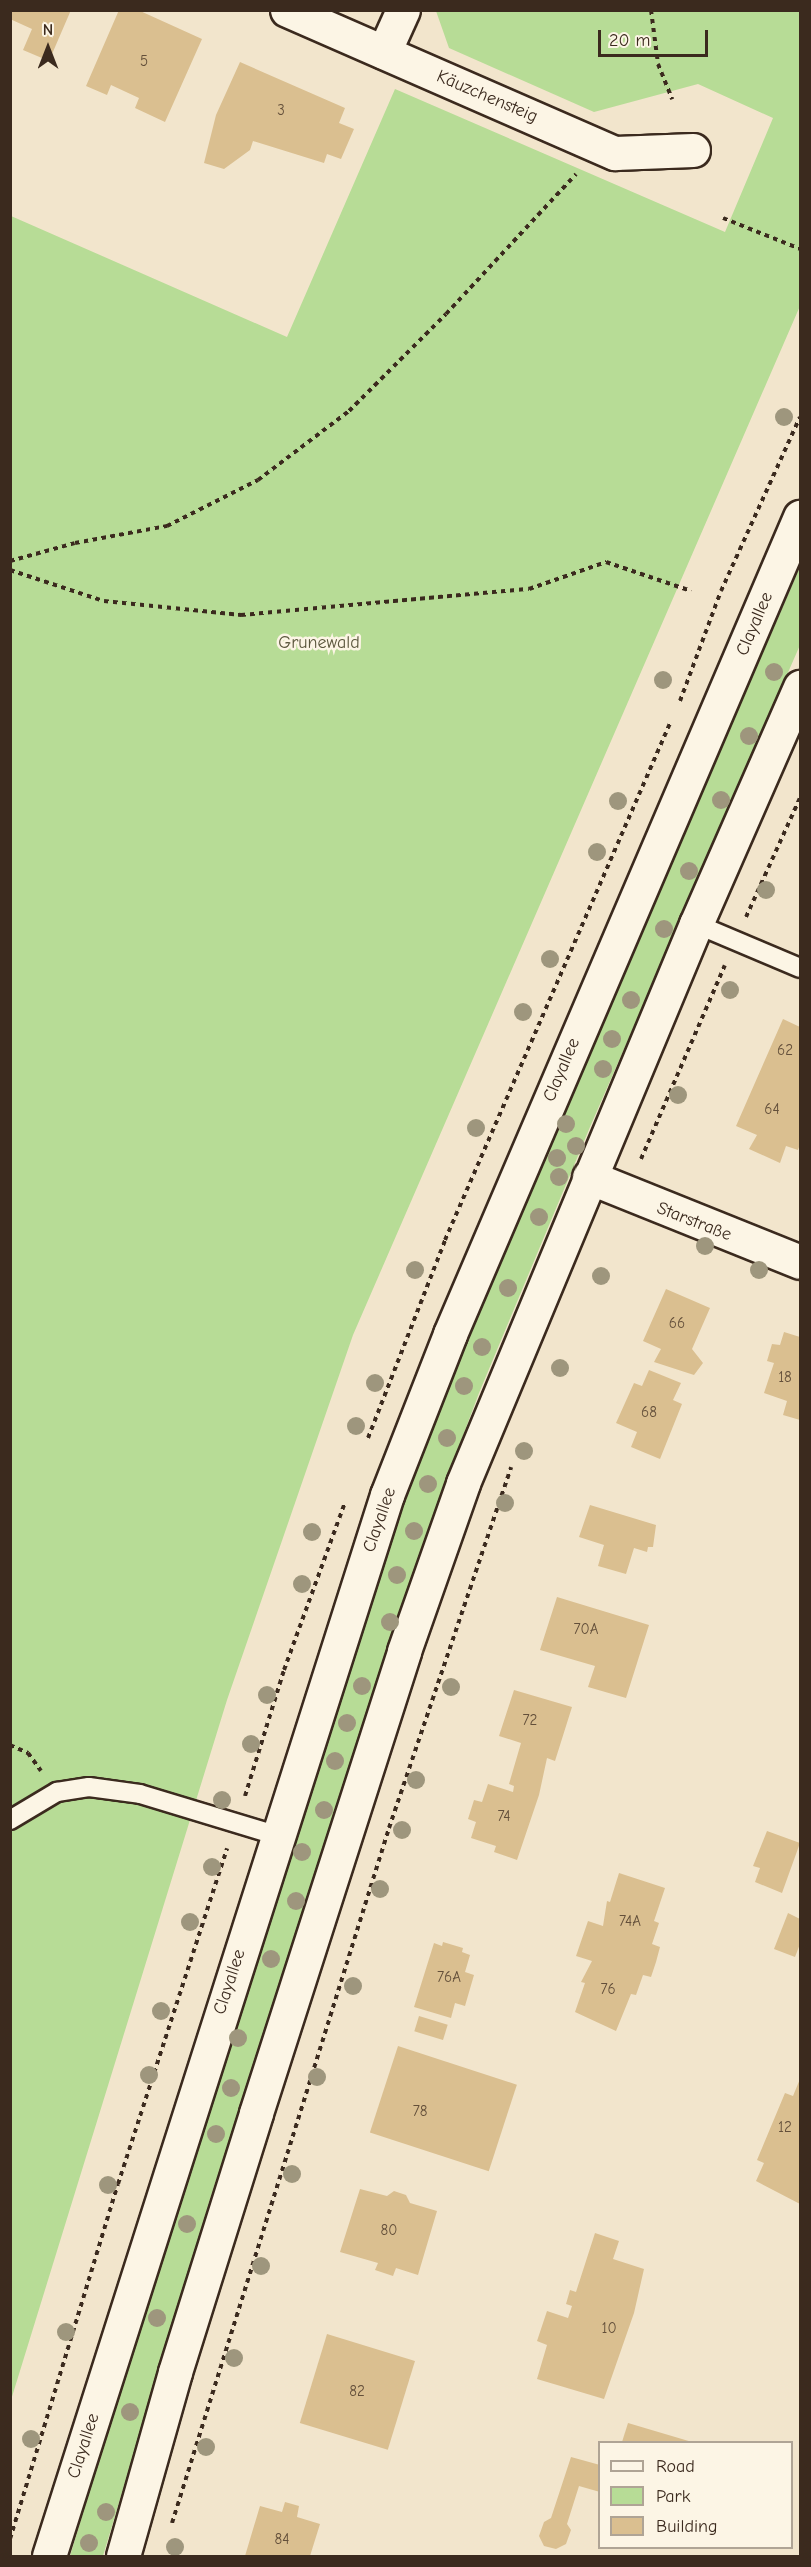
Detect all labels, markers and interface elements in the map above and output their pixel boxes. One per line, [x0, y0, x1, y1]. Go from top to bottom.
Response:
north arrow [18, 18, 78, 78]
scale bar [601, 18, 710, 56]
text: N [43, 21, 53, 39]
text: 20 m [609, 30, 650, 51]
house number: 5 [140, 53, 148, 71]
street label: Käuzchensteig [433, 66, 541, 128]
house number: 3 [277, 102, 285, 120]
street label: Clayallee [732, 589, 778, 659]
park label: Grunewald [278, 632, 360, 654]
street label: Clayallee [539, 1035, 585, 1105]
house number: 62 [777, 1042, 793, 1060]
house number: 64 [764, 1101, 780, 1119]
street label: Starstraße [654, 1198, 734, 1246]
house number: 66 [669, 1315, 685, 1333]
house number: 18 [778, 1369, 792, 1387]
house number: 68 [641, 1404, 657, 1422]
street label: Clayallee [359, 1485, 401, 1555]
house number: 70A [574, 1621, 598, 1639]
house number: 72 [523, 1712, 537, 1730]
house number: 74 [497, 1808, 511, 1826]
house number: 74A [619, 1913, 641, 1931]
street label: Clayallee [209, 1947, 251, 2017]
house number: 76A [437, 1969, 461, 1987]
house number: 76 [600, 1981, 616, 1999]
house number: 78 [413, 2103, 427, 2121]
house number: 12 [778, 2119, 792, 2137]
house number: 80 [381, 2222, 397, 2240]
house number: 10 [601, 2320, 617, 2338]
house number: 82 [349, 2383, 365, 2401]
street label: Clayallee [63, 2411, 105, 2481]
legend [598, 2441, 793, 2549]
text: Road [656, 2456, 695, 2477]
text: Park [656, 2486, 690, 2507]
text: Building [656, 2516, 718, 2537]
house number: 84 [275, 2531, 289, 2549]

